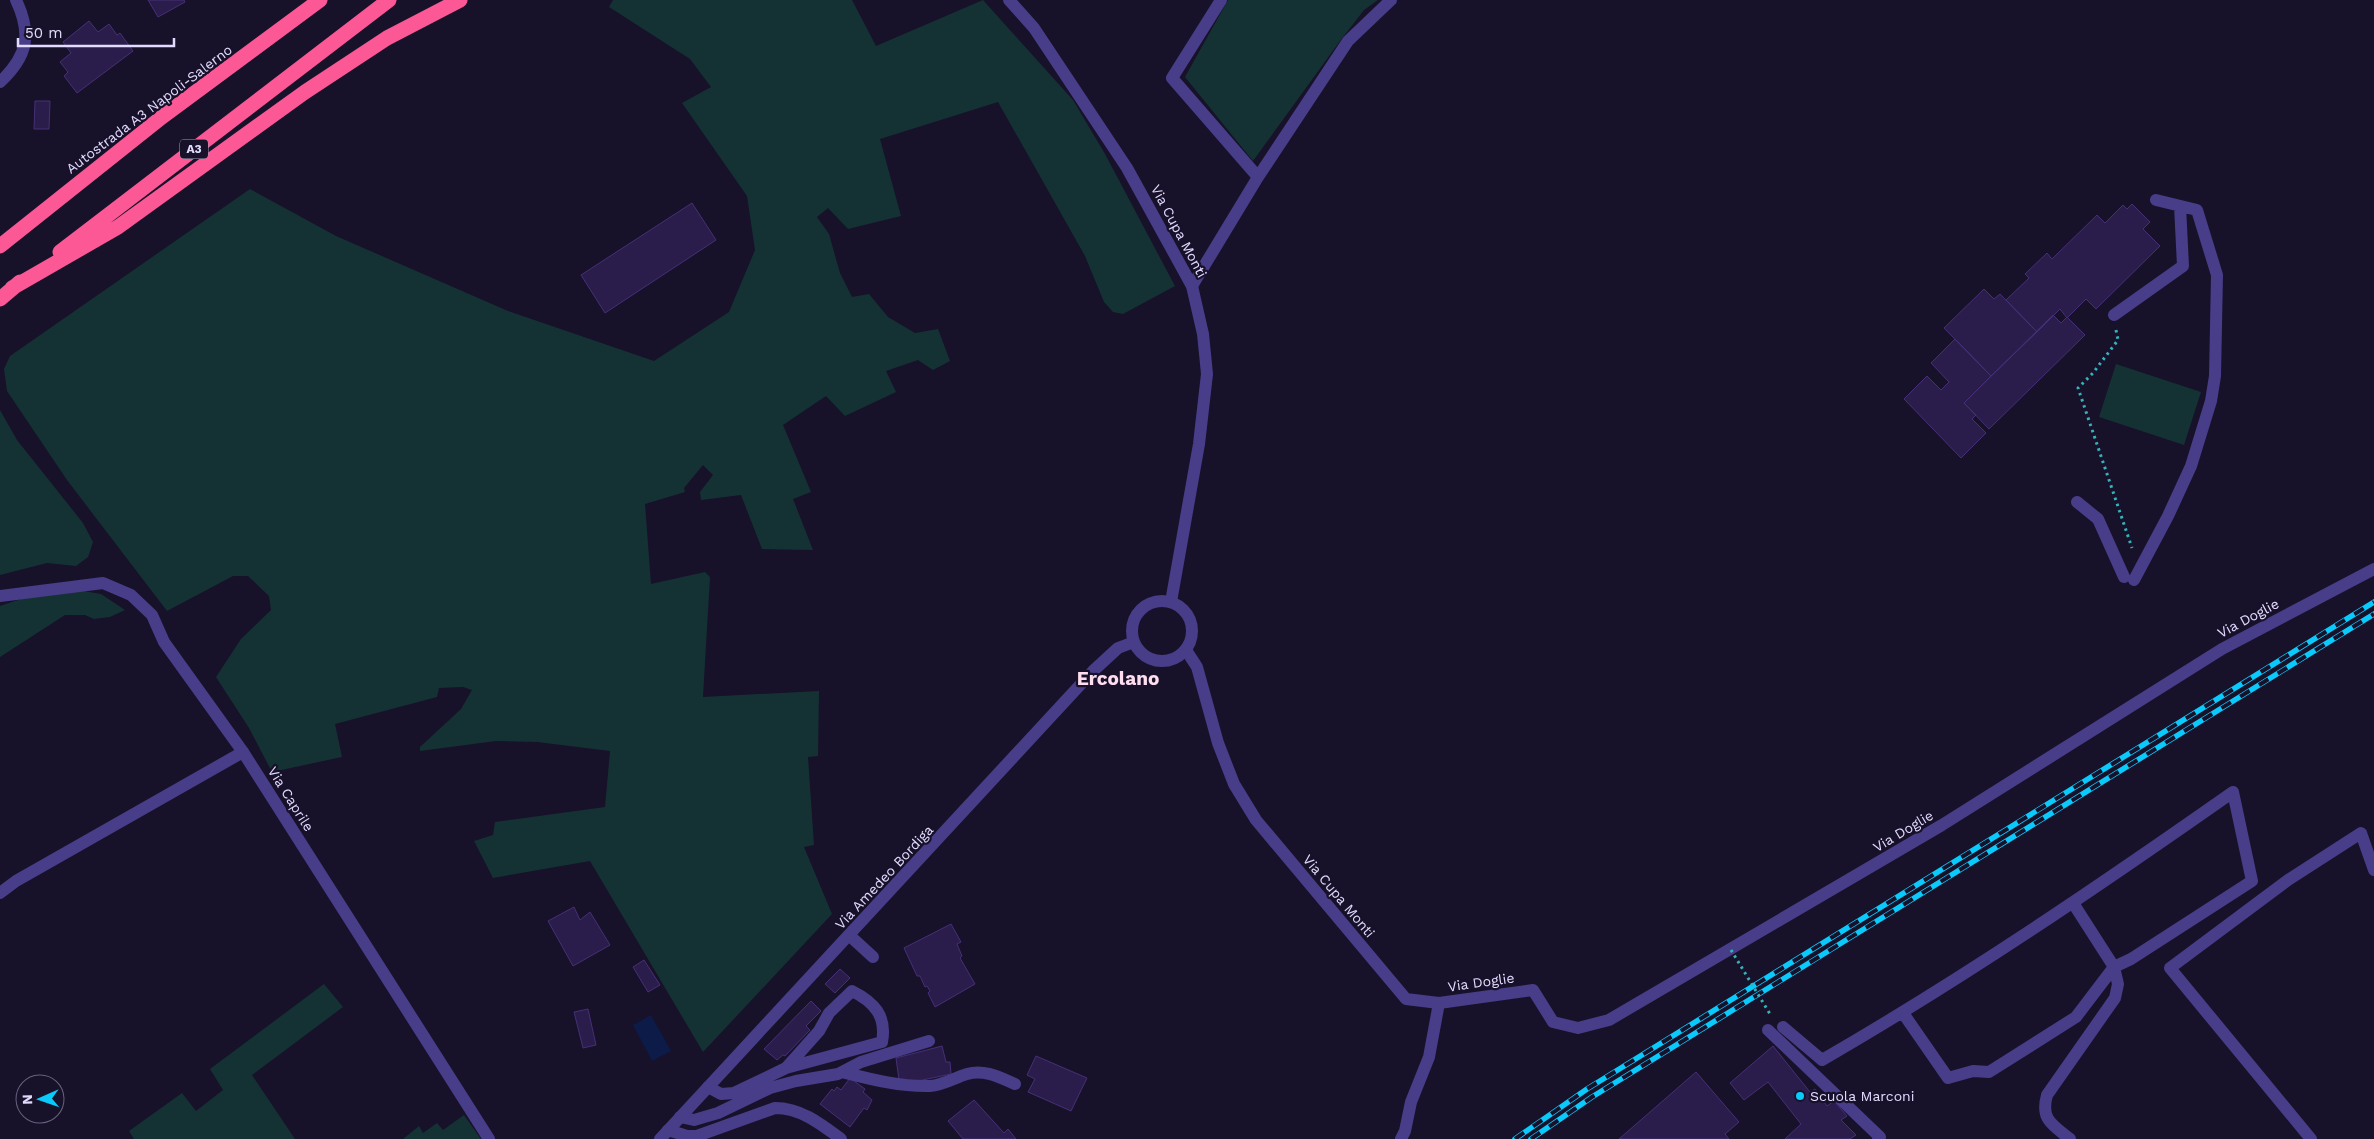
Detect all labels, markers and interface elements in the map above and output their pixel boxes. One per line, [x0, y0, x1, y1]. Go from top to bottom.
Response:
scale bar [18, 15, 174, 47]
text: 50 m [25, 24, 62, 42]
street label: Autostrada A3 Napoli-Salerno [62, 41, 236, 177]
road number: A3 [180, 140, 208, 158]
street label: Via Cupa Monti [1148, 182, 1210, 280]
street label: Via Doglie [2215, 595, 2281, 641]
district label: Ercolano [1077, 667, 1159, 690]
street label: Via Caprile [265, 764, 317, 834]
street label: Via Doglie [1870, 807, 1936, 855]
street label: Via Amedeo Bordiga [832, 822, 936, 932]
street label: Via Cupa Monti [1300, 851, 1378, 941]
street label: Via Doglie [1447, 969, 1515, 995]
north arrow [15, 1074, 65, 1124]
place label: Scuola Marconi [1810, 1088, 1914, 1104]
marker: Scuola Marconi [1794, 1090, 1806, 1102]
text: N [19, 1094, 35, 1105]

